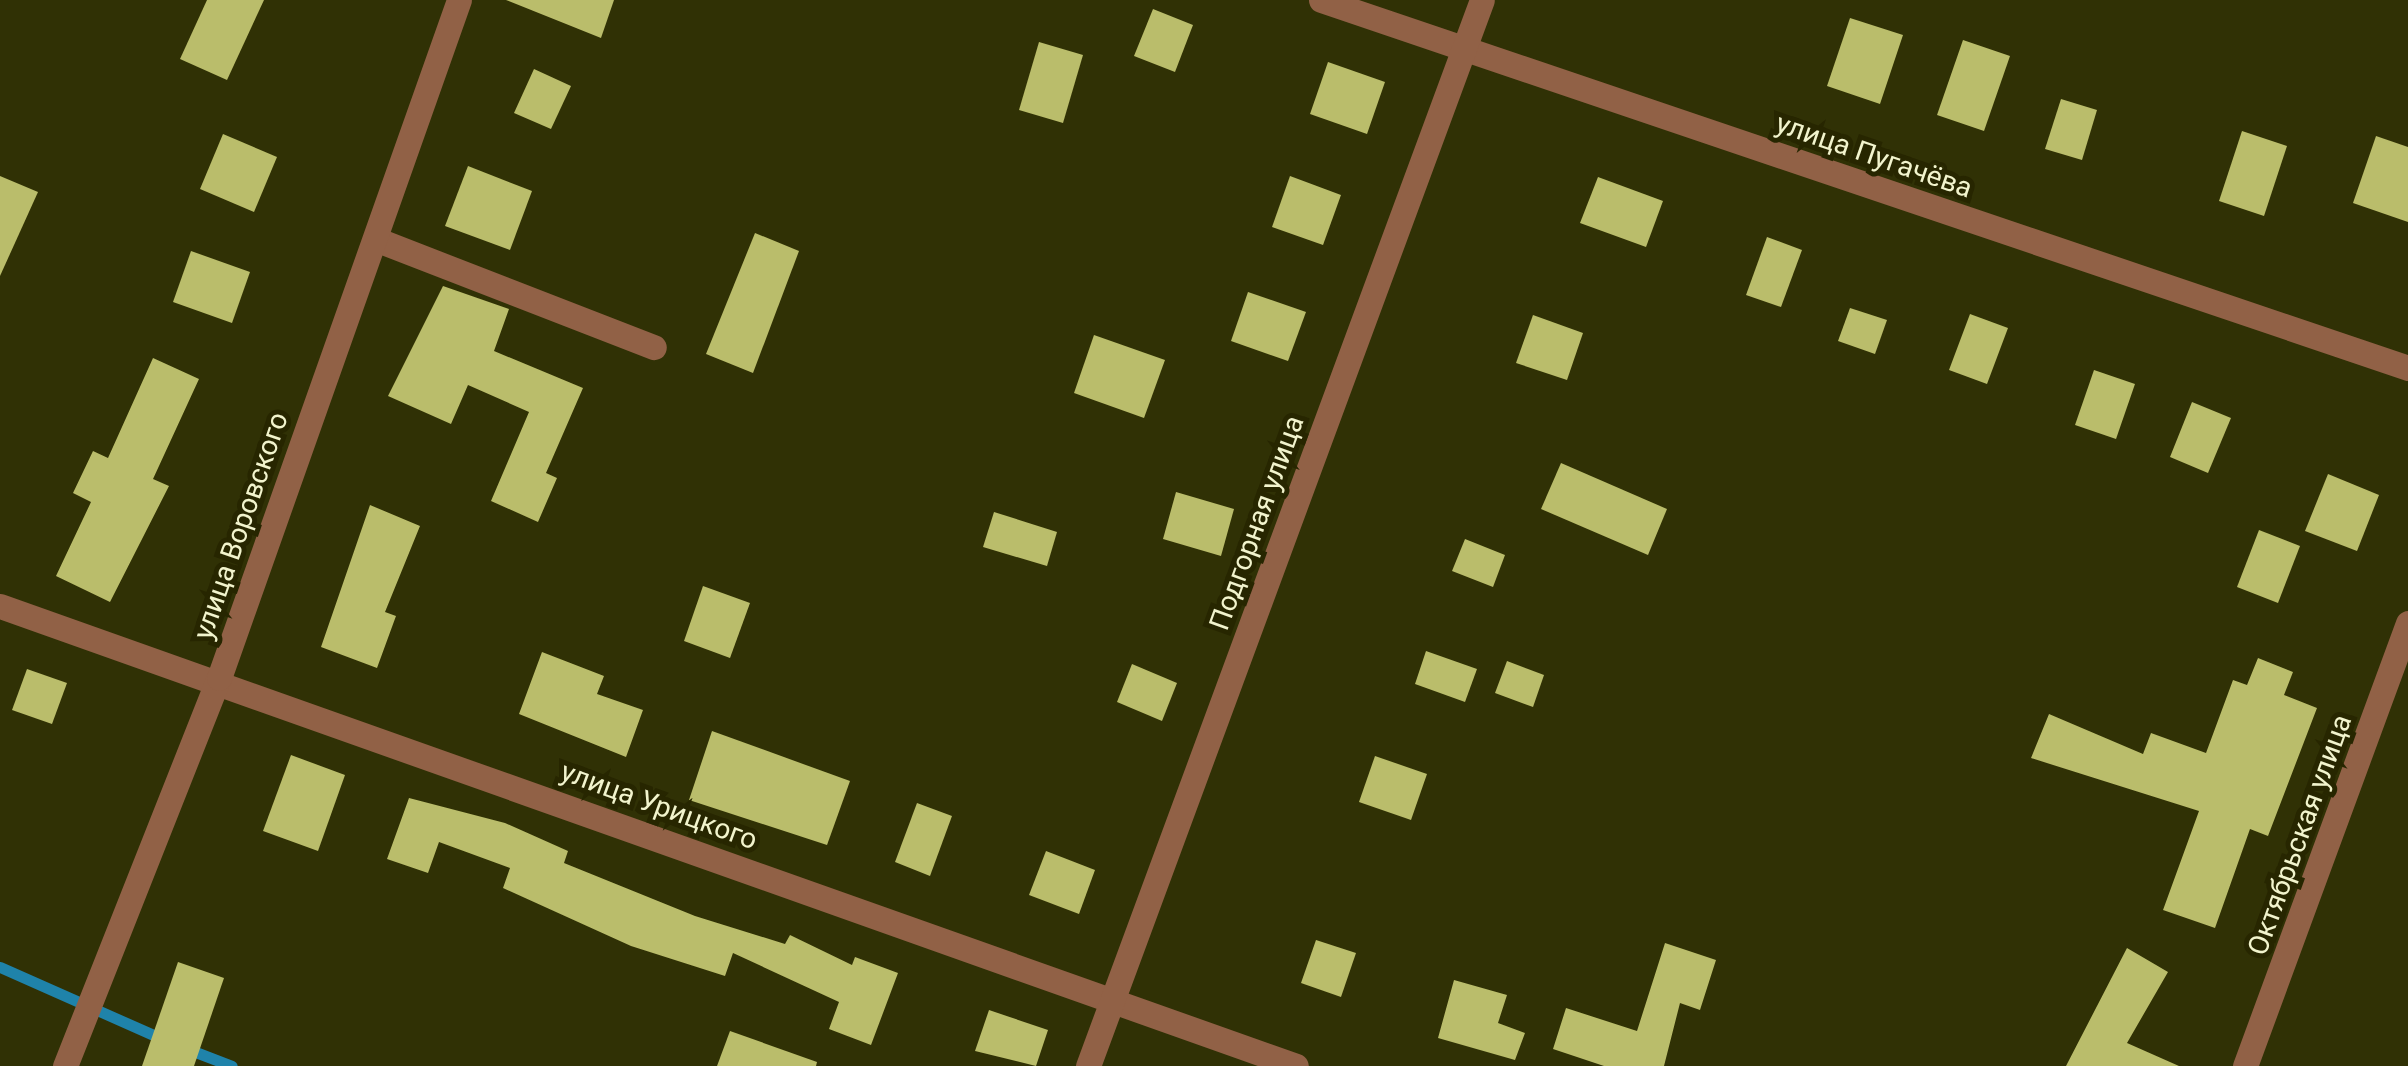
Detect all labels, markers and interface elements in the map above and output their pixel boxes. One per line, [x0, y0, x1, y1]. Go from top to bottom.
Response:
street label: улица Пугачёва [1771, 107, 1977, 205]
street label: улица Воровского [186, 408, 296, 644]
street label: Подгорная улица [1203, 411, 1311, 635]
street label: Октябрьская улица [2241, 710, 2359, 960]
street label: улица Урицкого [556, 755, 762, 857]

